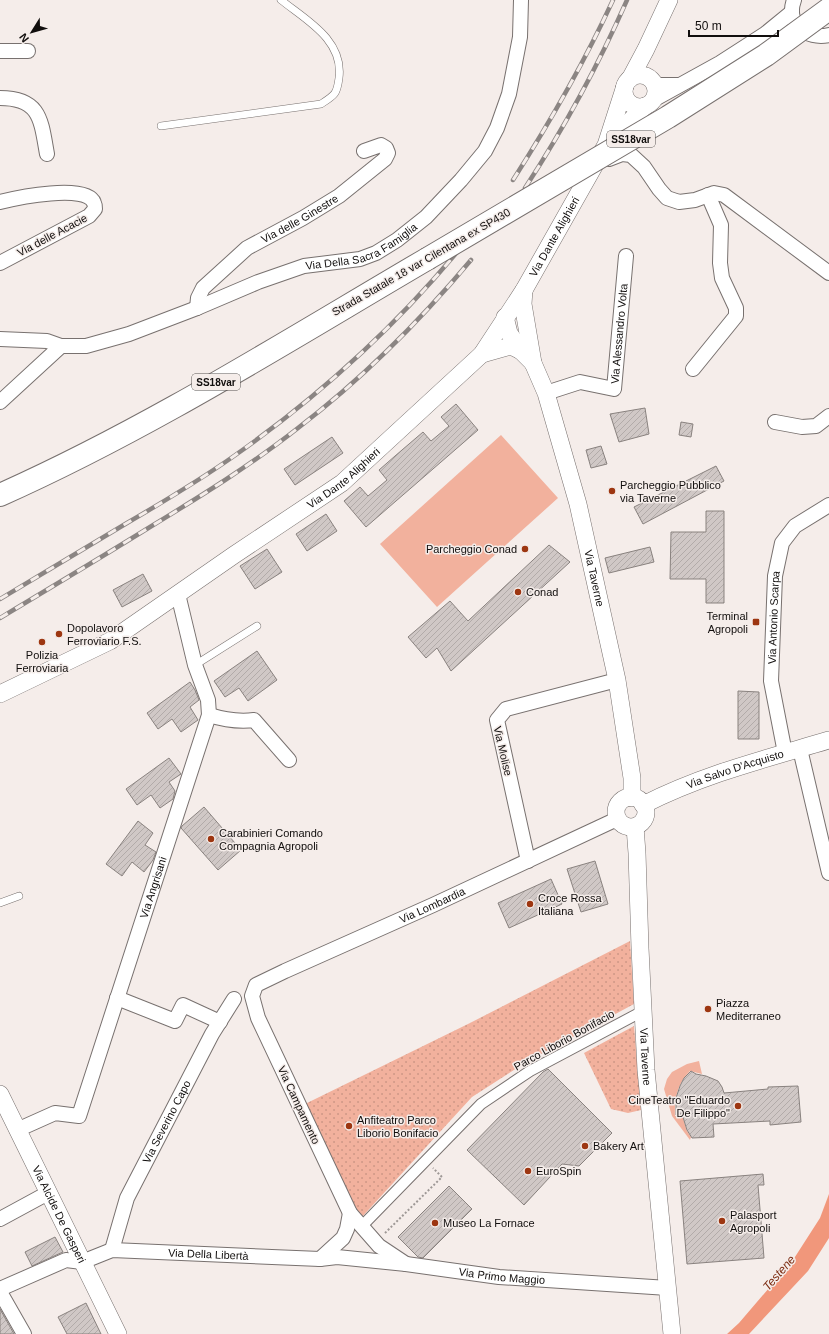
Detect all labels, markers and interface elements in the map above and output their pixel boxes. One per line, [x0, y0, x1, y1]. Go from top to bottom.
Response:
north arrow [12, 12, 52, 52]
scale bar [689, 12, 778, 38]
text: 50 m [695, 19, 722, 33]
text: N [17, 31, 31, 45]
road number: SS18var [607, 131, 655, 147]
street label: Via delle Ginestre [259, 192, 340, 245]
street label: Via Dante Alighieri [527, 195, 581, 279]
street label: Strada Statale 18 var Cilentana ex SP430 [330, 206, 512, 318]
street label: Via delle Acacie [15, 212, 89, 258]
street label: Via Della Sacra Famiglia [305, 220, 420, 272]
street label: Via Alessandro Volta [608, 282, 630, 384]
road number: SS18var [192, 374, 240, 390]
street label: Via Dante Alighieri [305, 445, 382, 511]
place label: Parcheggio Pubblico via Taverne [620, 479, 721, 504]
marker: Parcheggio Pubblico via Taverne [607, 486, 617, 496]
place label: Parcheggio Conad [426, 543, 517, 555]
marker: Parcheggio Conad [520, 544, 530, 554]
street label: Via Taverne [582, 549, 607, 608]
street label: Via Antonio Scarpa [766, 569, 782, 664]
place label: Conad [526, 586, 558, 598]
marker: Conad [513, 587, 523, 597]
place label: Terminal Agropoli [706, 610, 748, 635]
marker: Terminal Agropoli [751, 617, 761, 627]
place label: Dopolavoro Ferroviario F.S. [67, 622, 142, 647]
marker: Dopolavoro Ferroviario F.S. [54, 629, 64, 639]
marker: Polizia Ferroviaria [37, 637, 47, 647]
place label: Polizia Ferroviaria [16, 649, 69, 674]
street label: Via Molise [491, 725, 515, 777]
street label: Via Salvo D'Acquisto [685, 748, 785, 791]
place label: Carabinieri Comando Compagnia Agropoli [219, 827, 323, 852]
marker: Carabinieri Comando Compagnia Agropoli [206, 834, 216, 844]
street label: Via Angrisani [137, 855, 169, 920]
street label: Via Lombardia [398, 885, 468, 925]
place label: Croce Rossa Italiana [538, 892, 602, 917]
marker: Croce Rossa Italiana [525, 899, 535, 909]
place label: Piazza Mediterraneo [716, 997, 781, 1022]
marker: Piazza Mediterraneo [703, 1004, 713, 1014]
street label: Parco Liborio Bonifacio [512, 1007, 616, 1073]
street label: Via Taverne [638, 1028, 654, 1086]
street label: Via Campamento [276, 1064, 322, 1146]
street label: Via Severino Capo [140, 1078, 193, 1165]
place label: CineTeatro "Eduardo De Filippo" [628, 1094, 730, 1119]
marker: CineTeatro "Eduardo De Filippo" [733, 1101, 743, 1111]
place label: Anfiteatro Parco Liborio Bonifacio [357, 1114, 438, 1139]
marker: Anfiteatro Parco Liborio Bonifacio [344, 1121, 354, 1131]
place label: Bakery Art [593, 1140, 644, 1152]
marker: Bakery Art [580, 1141, 590, 1151]
street label: Via Alcide De Gasperi [30, 1164, 88, 1265]
place label: EuroSpin [536, 1165, 581, 1177]
marker: EuroSpin [523, 1166, 533, 1176]
place label: Palasport Agropoli [730, 1209, 776, 1234]
marker: Palasport Agropoli [717, 1216, 727, 1226]
place label: Museo La Fornace [443, 1217, 535, 1229]
marker: Museo La Fornace [430, 1218, 440, 1228]
street label: Via Della Libertà [168, 1246, 250, 1262]
water label: Testene [760, 1252, 798, 1294]
street label: Via Primo Maggio [458, 1265, 546, 1286]

